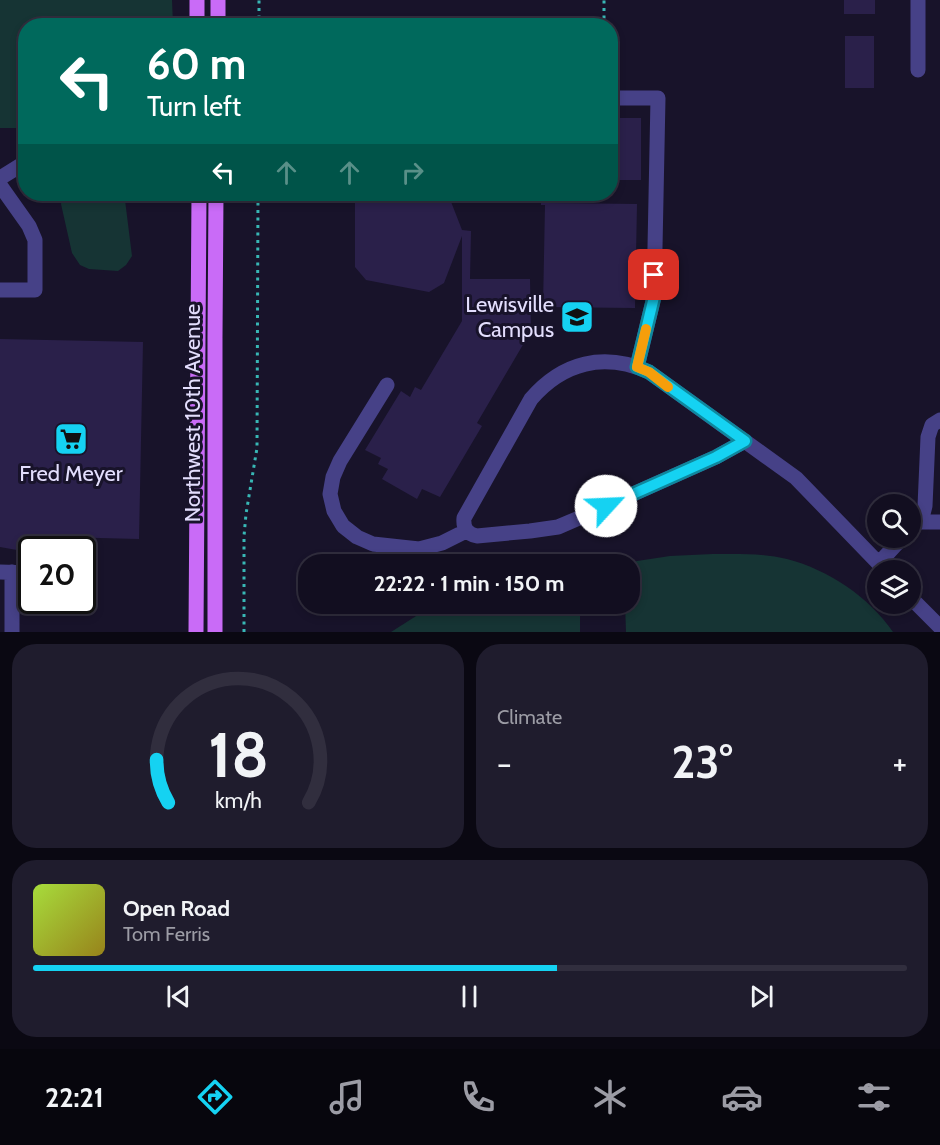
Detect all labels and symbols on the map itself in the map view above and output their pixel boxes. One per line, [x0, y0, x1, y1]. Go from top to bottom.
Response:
pin [628, 249, 679, 300]
place label: Lewisville Campus [465, 291, 554, 343]
school or university icon: Lewisville Campus [559, 299, 595, 335]
street label: Northwest 10th Avenue [179, 304, 206, 522]
supermarket icon: Fred Meyer [53, 421, 89, 457]
place label: Fred Meyer [19, 460, 123, 487]
position arrow [574, 474, 638, 538]
speed limit sign: 20 [18, 536, 96, 614]

